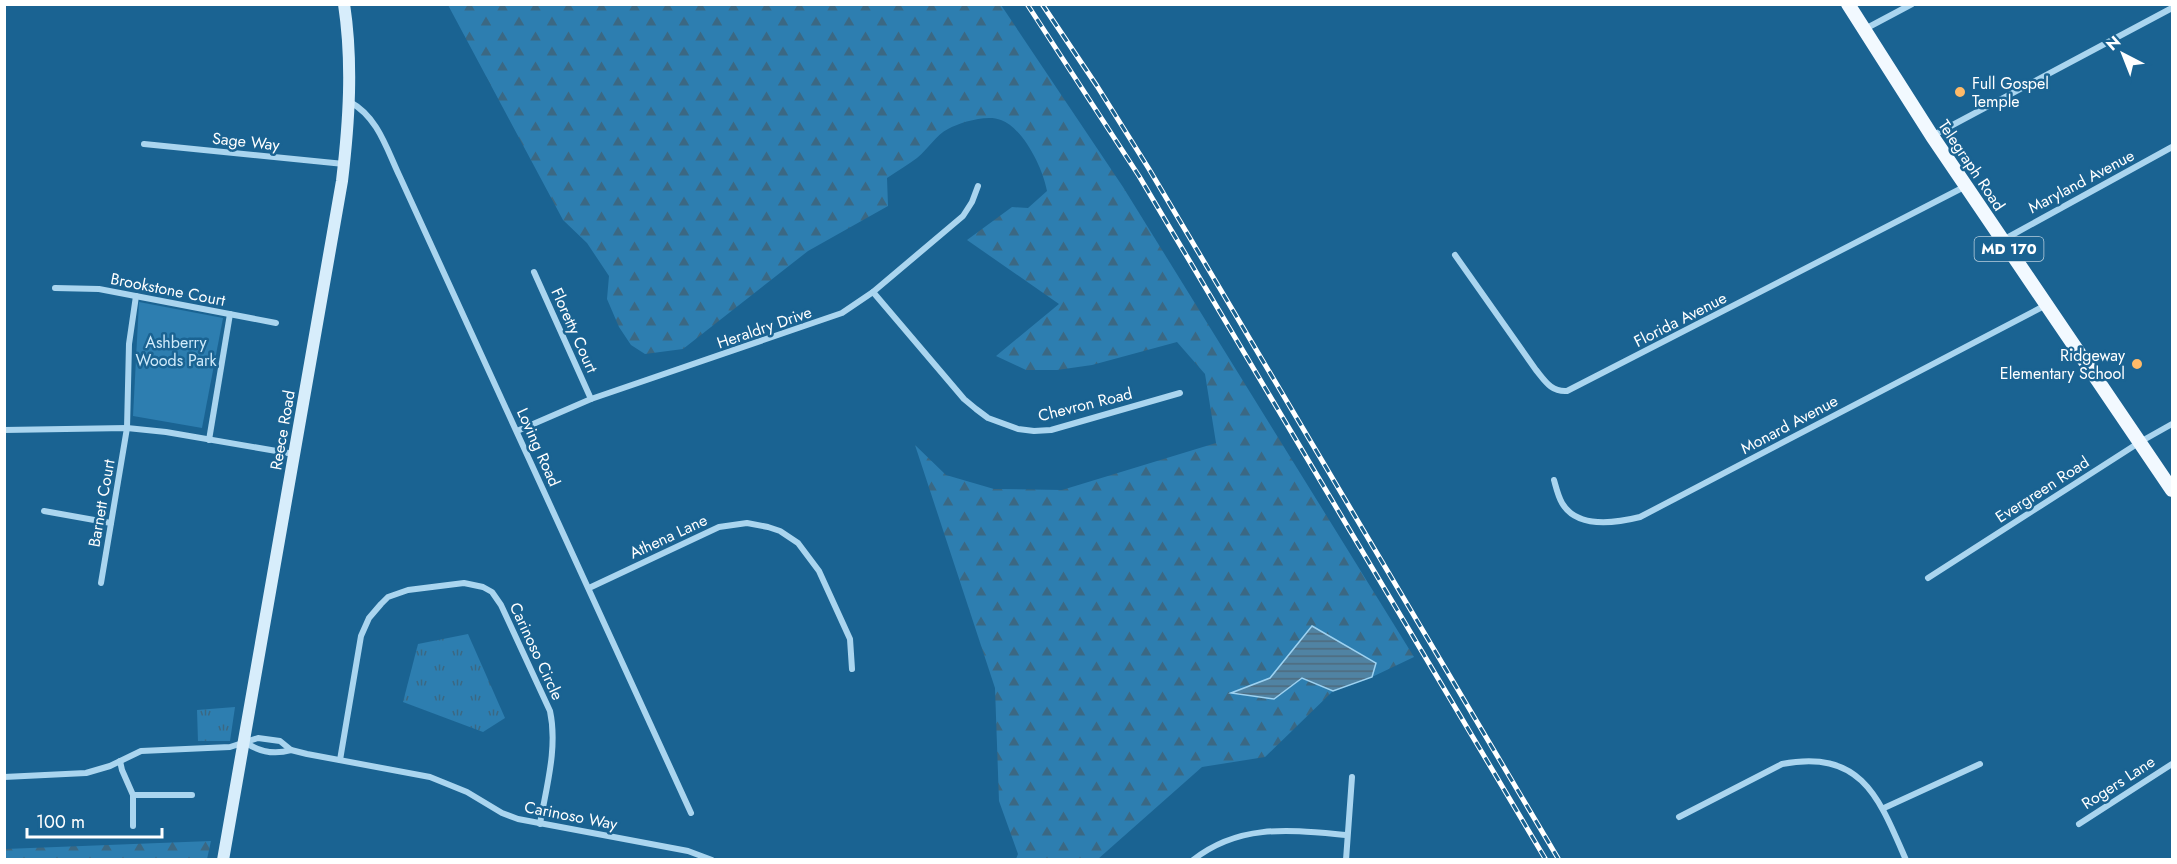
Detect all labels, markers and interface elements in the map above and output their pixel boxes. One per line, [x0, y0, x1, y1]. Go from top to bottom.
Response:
north arrow [2093, 24, 2153, 84]
text: N [2101, 30, 2126, 56]
place label: Full Gospel Temple [1972, 72, 2049, 113]
marker: Full Gospel Temple [1953, 85, 1967, 99]
street label: Telegraph Road [1933, 115, 2011, 215]
street label: Sage Way [211, 127, 282, 157]
street label: Maryland Avenue [2024, 144, 2138, 219]
road number: MD 170 [1974, 237, 2044, 261]
street label: Brookstone Court [108, 267, 227, 312]
street label: Floretty Court [546, 284, 604, 377]
street label: Florida Avenue [1630, 286, 1731, 353]
street label: Heraldry Drive [714, 300, 815, 354]
park label: Ashberry Woods Park [136, 331, 217, 372]
place label: Ridgeway Elementary School [2000, 344, 2126, 385]
marker: Ridgeway Elementary School [2130, 357, 2144, 371]
street label: Chevron Road [1036, 382, 1135, 427]
street label: Reece Road [264, 388, 301, 472]
street label: Monard Avenue [1737, 389, 1842, 460]
street label: Loving Road [511, 404, 566, 490]
street label: Evergreen Road [1991, 450, 2094, 528]
street label: Barnett Court [82, 457, 121, 549]
street label: Athena Lane [626, 508, 711, 565]
street label: Carinoso Circle [504, 599, 569, 704]
street label: Rogers Lane [2077, 750, 2159, 815]
street label: Carinoso Way [522, 795, 620, 836]
scale bar [27, 801, 162, 839]
text: 100 m [36, 809, 85, 835]

